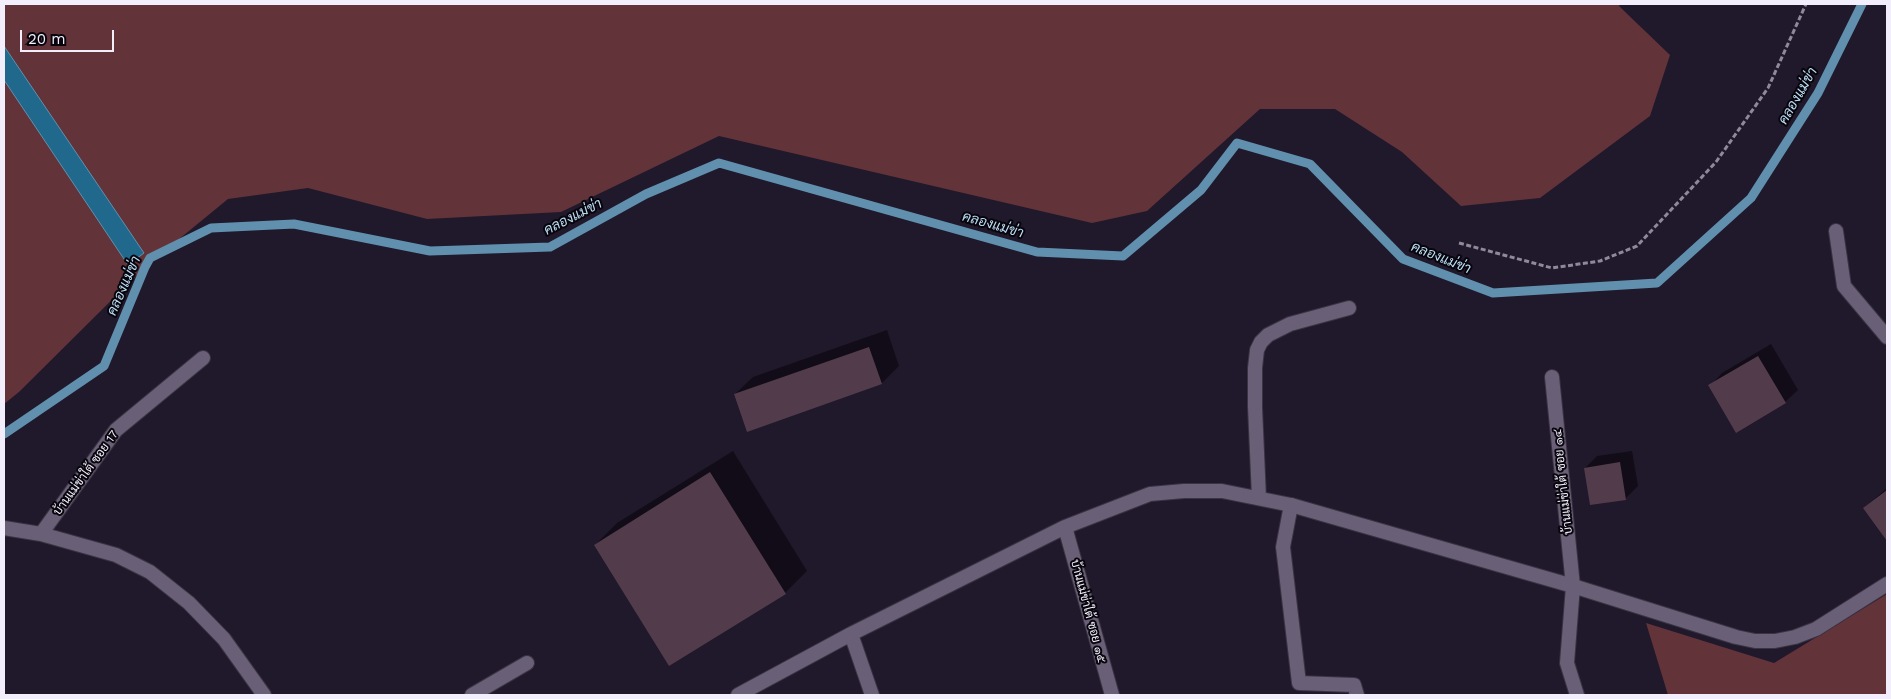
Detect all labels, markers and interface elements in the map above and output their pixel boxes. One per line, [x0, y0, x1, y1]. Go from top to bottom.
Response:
scale bar [22, 20, 116, 52]
text: 20 m [28, 30, 66, 48]
water label: คลองแม่ข่า [1775, 65, 1821, 127]
water label: คลองแม่ข่า [541, 195, 605, 239]
water label: คลองแม่ข่า [960, 208, 1026, 242]
water label: คลองแม่ข่า [1409, 238, 1473, 278]
water label: คลองแม่ข่า [104, 254, 144, 318]
street label: บ้านแม่ข่าใต้ ซอย 17 [50, 428, 122, 518]
street label: บ้านแม่ข่าใต้ ซอย ๑๔ [1550, 429, 1576, 535]
street label: บ้านแม่ข่าใต้ ซอย ๑๕ [1067, 558, 1109, 664]

